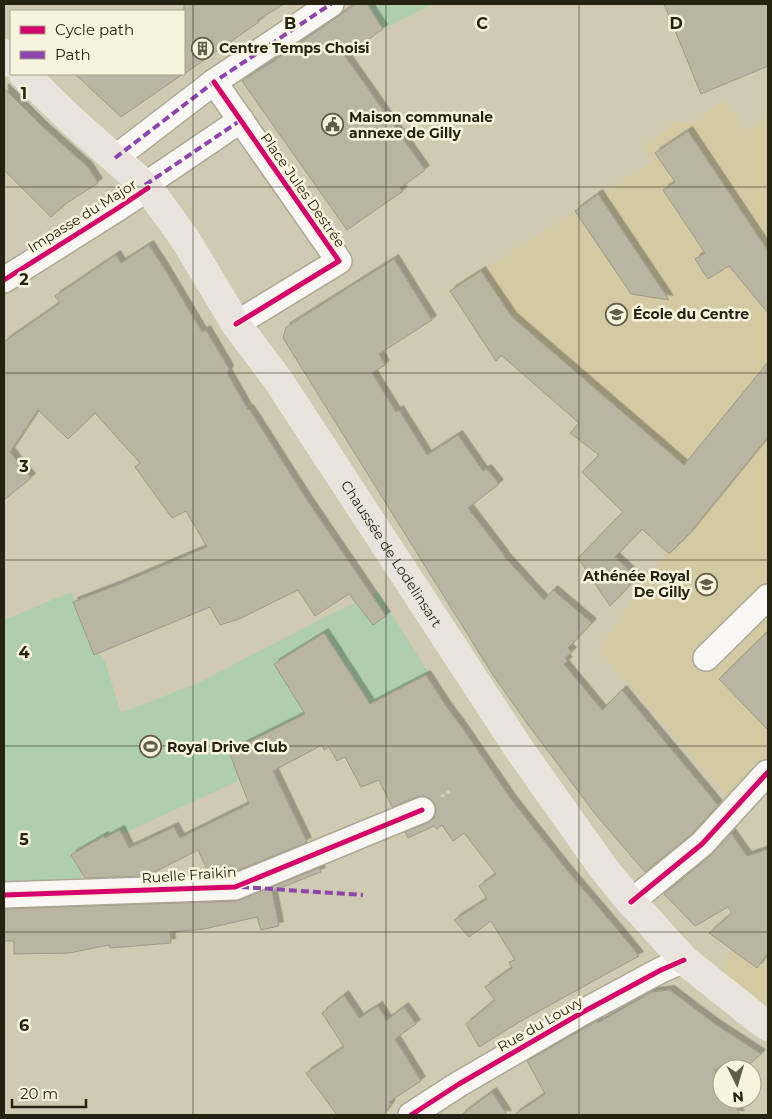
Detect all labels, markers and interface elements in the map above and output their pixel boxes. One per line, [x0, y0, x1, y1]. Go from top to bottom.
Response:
legend [10, 10, 185, 75]
text: B [284, 14, 296, 33]
text: C [476, 14, 488, 33]
text: D [669, 14, 683, 33]
text: Cycle path [55, 20, 134, 39]
building icon: Centre Temps Choisi [191, 36, 215, 60]
place label: Centre Temps Choisi [219, 39, 370, 57]
text: Path [55, 45, 91, 64]
text: 1 [21, 84, 27, 103]
place label: Maison communale annexe de Gilly [349, 108, 493, 142]
public building icon: Maison communale annexe de Gilly [321, 113, 345, 137]
street label: Place Jules Destrée [257, 129, 349, 251]
street label: Impasse du Major [24, 175, 140, 257]
text: 2 [19, 270, 29, 289]
school or university icon: École du Centre [605, 302, 629, 326]
place label: École du Centre [633, 305, 749, 323]
text: 3 [18, 457, 29, 476]
street label: Chaussée de Lodelinsart [337, 477, 446, 631]
place label: Athénée Royal De Gilly [582, 567, 691, 601]
school or university icon: Athénée Royal De Gilly [694, 572, 718, 596]
text: 4 [18, 643, 30, 662]
sports icon: Royal Drive Club [139, 735, 163, 759]
place label: Royal Drive Club [167, 738, 288, 756]
text: 5 [19, 830, 29, 849]
street label: Ruelle Fraikin [141, 863, 237, 887]
street label: Rue du Louvy [494, 992, 586, 1056]
text: 6 [19, 1016, 29, 1035]
north arrow [712, 1059, 762, 1109]
scale bar [12, 1076, 86, 1108]
text: 20 m [20, 1084, 58, 1103]
text: N [732, 1087, 745, 1106]

